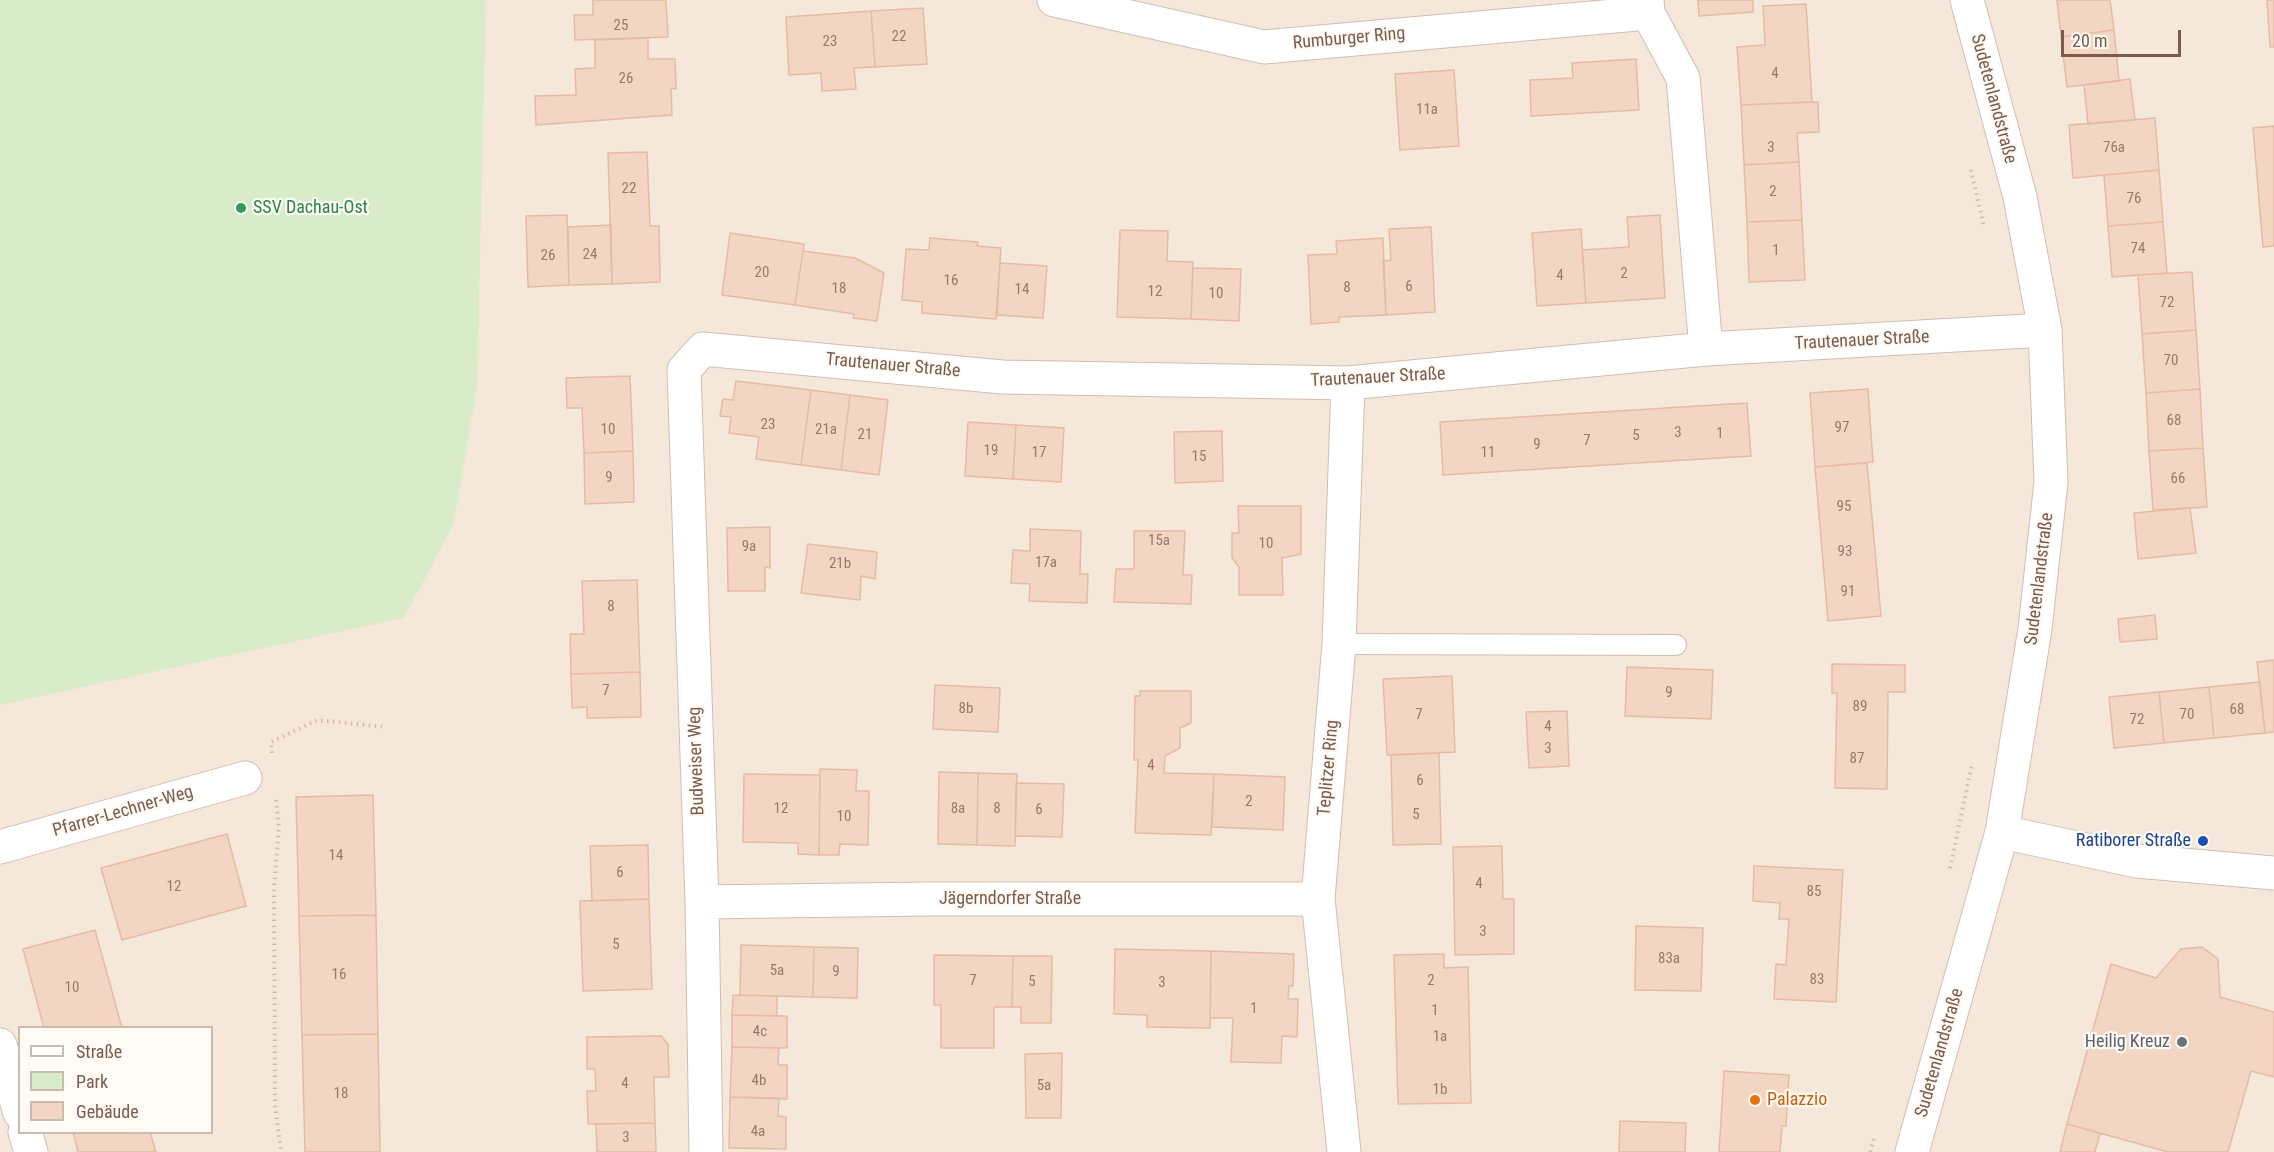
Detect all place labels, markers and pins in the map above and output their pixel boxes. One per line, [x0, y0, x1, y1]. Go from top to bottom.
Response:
place label: SSV Dachau-Ost [253, 197, 368, 219]
marker: SSV Dachau-Ost [234, 201, 248, 215]
place label: Ratiborer Straße [2076, 830, 2191, 852]
marker: Ratiborer Straße [2196, 834, 2210, 848]
place label: Heilig Kreuz [2085, 1031, 2170, 1053]
marker: Heilig Kreuz [2175, 1035, 2189, 1049]
place label: Palazzio [1767, 1089, 1827, 1111]
marker: Palazzio [1748, 1093, 1762, 1107]

